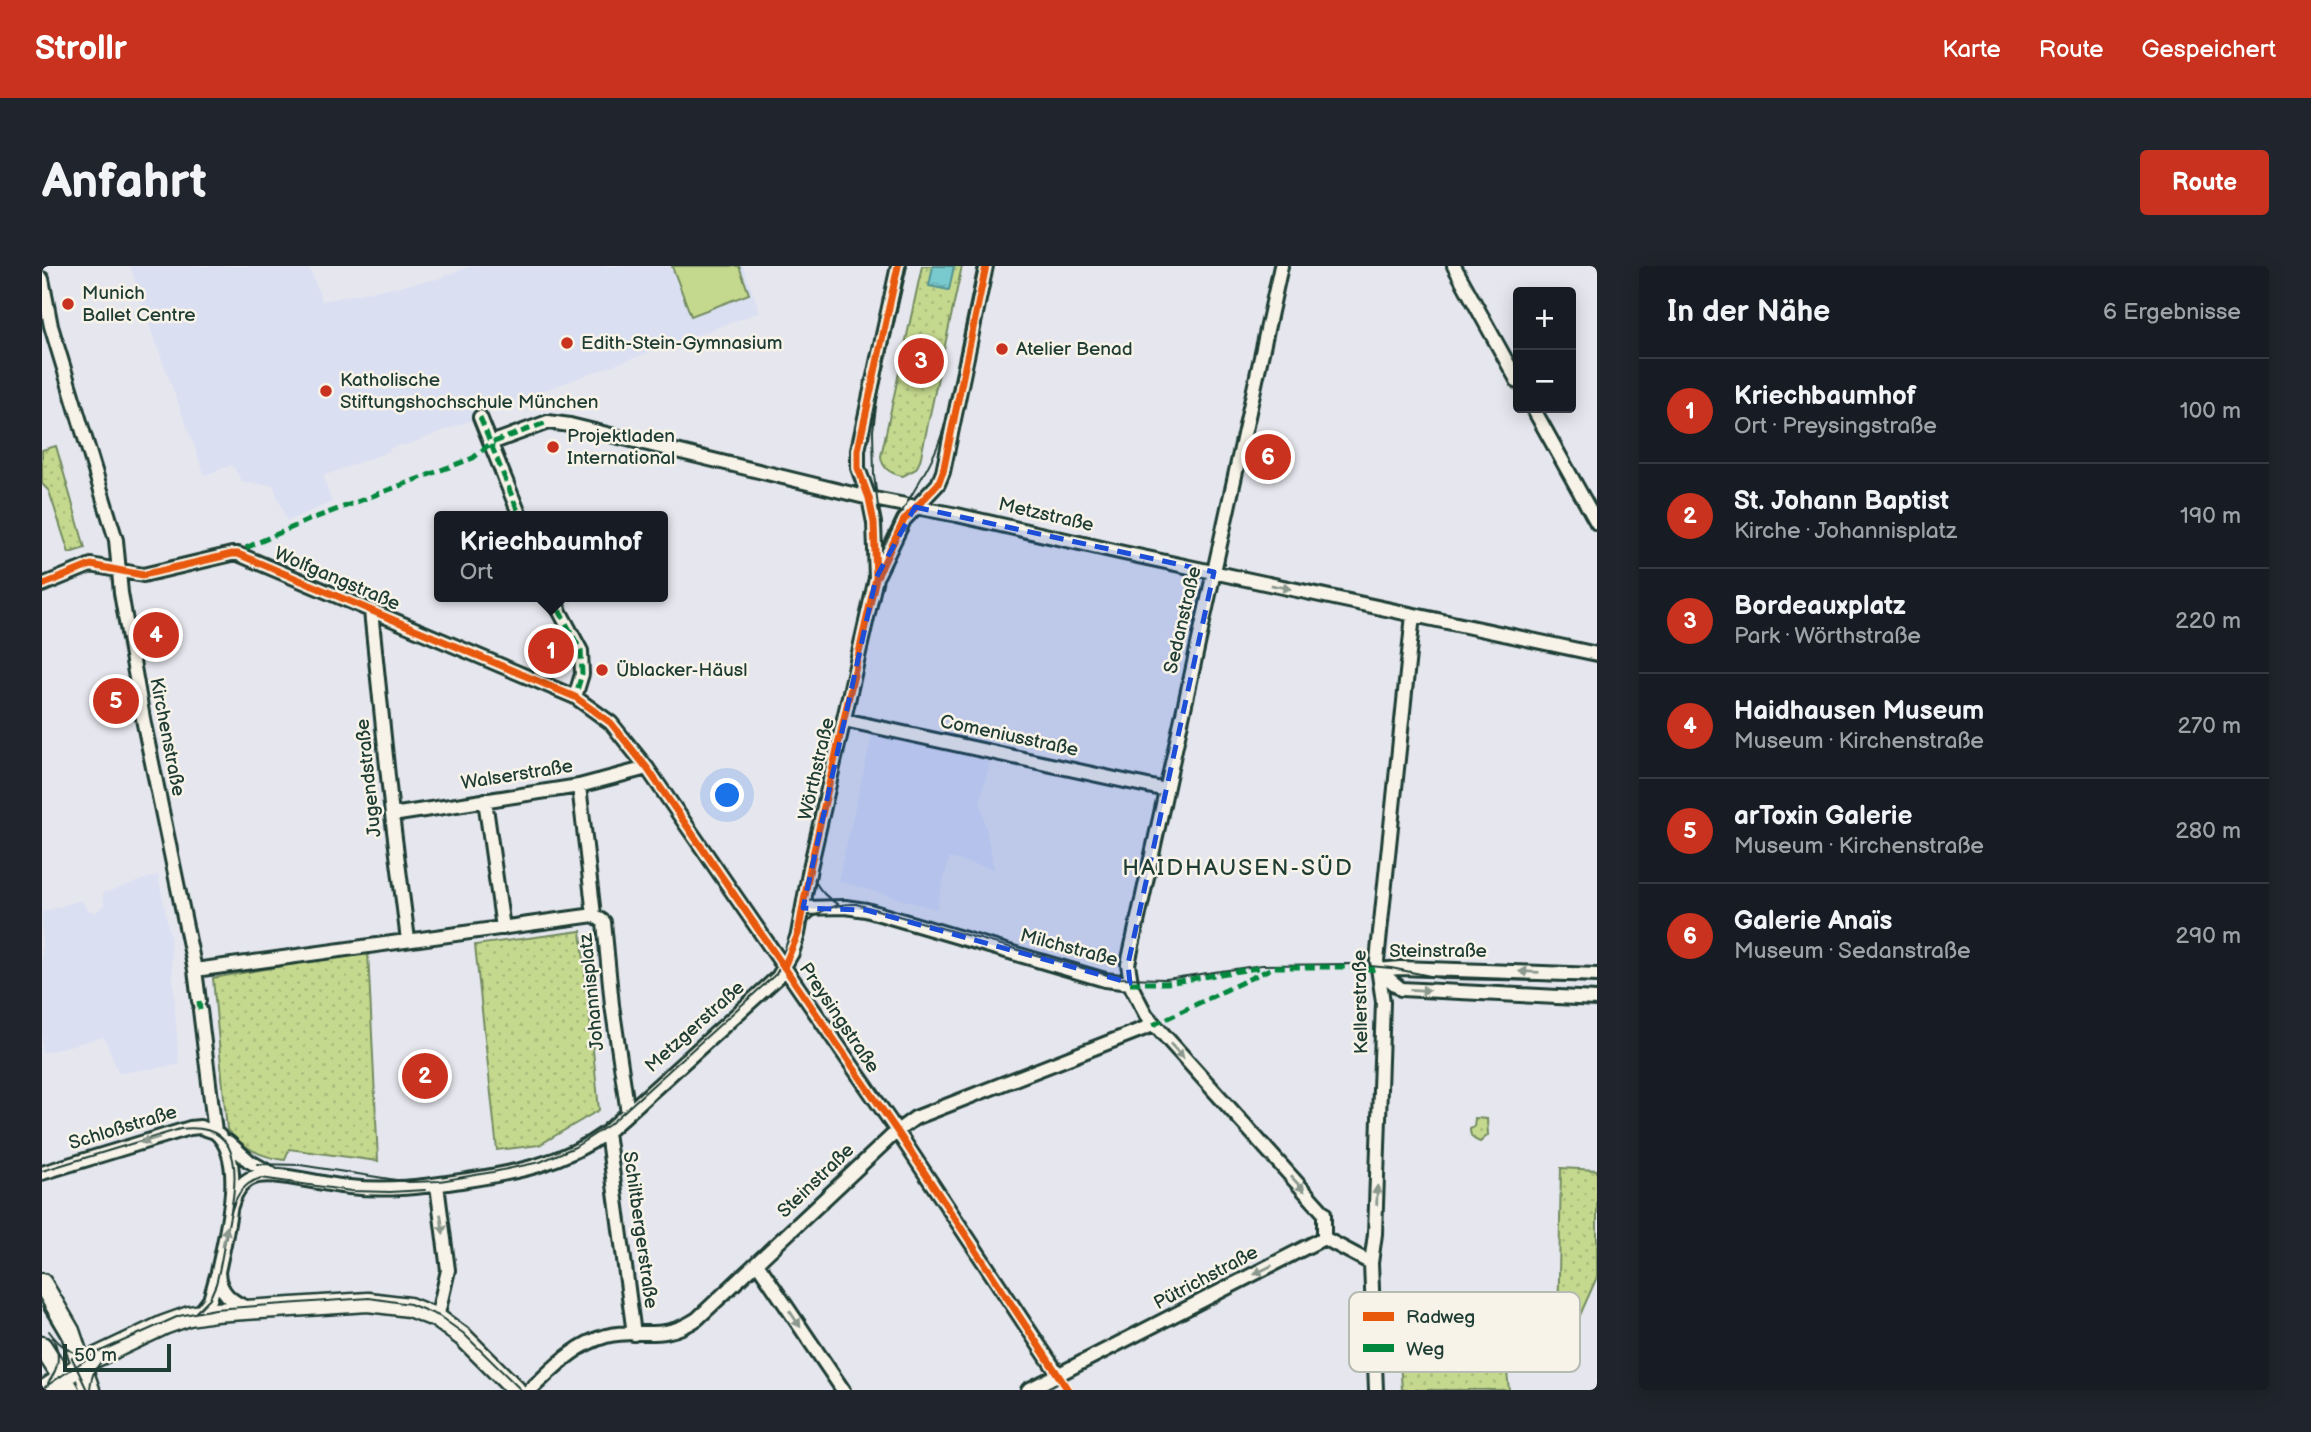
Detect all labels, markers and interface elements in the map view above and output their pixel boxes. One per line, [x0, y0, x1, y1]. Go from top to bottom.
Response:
text: Strollr [35, 29, 127, 69]
text: Karte [1942, 35, 2001, 64]
text: Route [2039, 35, 2104, 64]
text: Gespeichert [2142, 35, 2276, 64]
button: Route [2140, 150, 2269, 215]
text: Anfahrt [42, 153, 207, 212]
place label: Munich Ballet Centre [82, 282, 195, 327]
map controls [1513, 287, 1576, 413]
button: + [1513, 287, 1576, 350]
text: In der Nähe [1667, 294, 1830, 330]
marker: Munich Ballet Centre [60, 296, 76, 312]
text: 6 Ergebnisse [2103, 298, 2241, 326]
place label: Edith-Stein-Gymnasium [581, 332, 782, 355]
marker: Edith-Stein-Gymnasium [559, 335, 575, 351]
pin: 3 [898, 335, 944, 387]
place label: Atelier Benad [1016, 338, 1133, 361]
marker: Atelier Benad [994, 341, 1010, 357]
button: − [1513, 350, 1576, 413]
place label: Katholische Stiftungshochschule München [340, 369, 598, 414]
text: Kriechbaumhof [1734, 381, 1916, 412]
marker: Katholische Stiftungshochschule München [318, 383, 334, 399]
text: 1 [1685, 397, 1695, 425]
text: 100 m [2180, 397, 2241, 425]
text: Ort · Preysingstraße [1734, 412, 1937, 440]
place label: Projektladen International [567, 425, 675, 470]
pin: 6 [1245, 431, 1291, 483]
marker: Projektladen International [545, 439, 561, 455]
text: St. Johann Baptist [1734, 486, 1949, 517]
street label: Metzstraße [996, 493, 1096, 537]
text: 2 [1683, 502, 1697, 530]
text: 190 m [2180, 502, 2241, 530]
popup [434, 511, 668, 602]
text: Kirche · Johannisplatz [1734, 517, 1957, 545]
text: Kriechbaumhof [460, 527, 642, 558]
street label: Wolfgangstraße [271, 542, 403, 616]
text: Ort [460, 558, 493, 586]
street label: Sedanstraße [1159, 564, 1207, 676]
one-way arrow [1270, 581, 1292, 592]
text: Bordeauxplatz [1734, 591, 1906, 622]
text: 3 [1683, 607, 1697, 635]
text: 220 m [2175, 607, 2241, 635]
pin: 4 [133, 609, 179, 661]
text: Park · Wörthstraße [1734, 622, 1921, 650]
pin: 1 [528, 625, 574, 677]
place label: Üblacker-Häusl [616, 659, 747, 682]
marker: Üblacker-Häusl [594, 662, 610, 678]
pin: 5 [93, 675, 139, 727]
street label: Kirchenstraße [144, 676, 190, 798]
text: Haidhausen Museum [1734, 696, 1984, 727]
street label: Comeniusstraße [938, 710, 1080, 762]
text: 4 [1683, 712, 1697, 740]
text: 270 m [2177, 712, 2241, 740]
street label: Wörthstraße [794, 715, 840, 823]
street label: Jugendstraße [351, 718, 387, 838]
text: Museum · Kirchenstraße [1734, 727, 1984, 755]
street label: Walserstraße [459, 755, 575, 795]
your location [710, 778, 744, 812]
text: arToxin Galerie [1734, 801, 1912, 832]
text: 5 [1683, 817, 1697, 845]
text: 280 m [2175, 817, 2241, 845]
text: Museum · Kirchenstraße [1734, 832, 1984, 860]
district label: HAIDHAUSEN-SÜD [1122, 854, 1354, 882]
text: Galerie Anaïs [1734, 906, 1892, 937]
text: 6 [1683, 922, 1697, 950]
text: 290 m [2175, 922, 2241, 950]
street label: Milchstraße [1018, 924, 1120, 972]
street label: Johannisplatz [574, 931, 610, 1052]
text: Museum · Sedanstraße [1734, 937, 1971, 965]
street label: Steinstraße [1389, 940, 1487, 963]
street label: Kellerstraße [1349, 950, 1373, 1054]
street label: Preysingstraße [794, 959, 884, 1077]
one-way arrow [1518, 967, 1540, 978]
street label: Metzgerstraße [641, 976, 749, 1078]
one-way arrow [1410, 985, 1432, 996]
one-way arrow [1169, 1043, 1185, 1060]
pin: 2 [402, 1050, 448, 1102]
street label: Schloßstraße [66, 1101, 180, 1155]
one-way arrow [139, 1135, 160, 1145]
street label: Steinstraße [773, 1139, 859, 1223]
street label: Schiltbergerstraße [618, 1150, 662, 1310]
one-way arrow [1290, 1175, 1306, 1193]
one-way arrow [1371, 1184, 1382, 1206]
one-way arrow [437, 1213, 448, 1235]
one-way arrow [220, 1225, 231, 1247]
street label: Pütrichstraße [1150, 1241, 1262, 1315]
one-way arrow [1253, 1264, 1273, 1275]
legend [1349, 1292, 1580, 1372]
text: Radweg [1406, 1306, 1475, 1329]
one-way arrow [788, 1310, 802, 1328]
text: Weg [1406, 1338, 1444, 1361]
scale bar [63, 1341, 172, 1373]
text: 50 m [74, 1344, 117, 1367]

